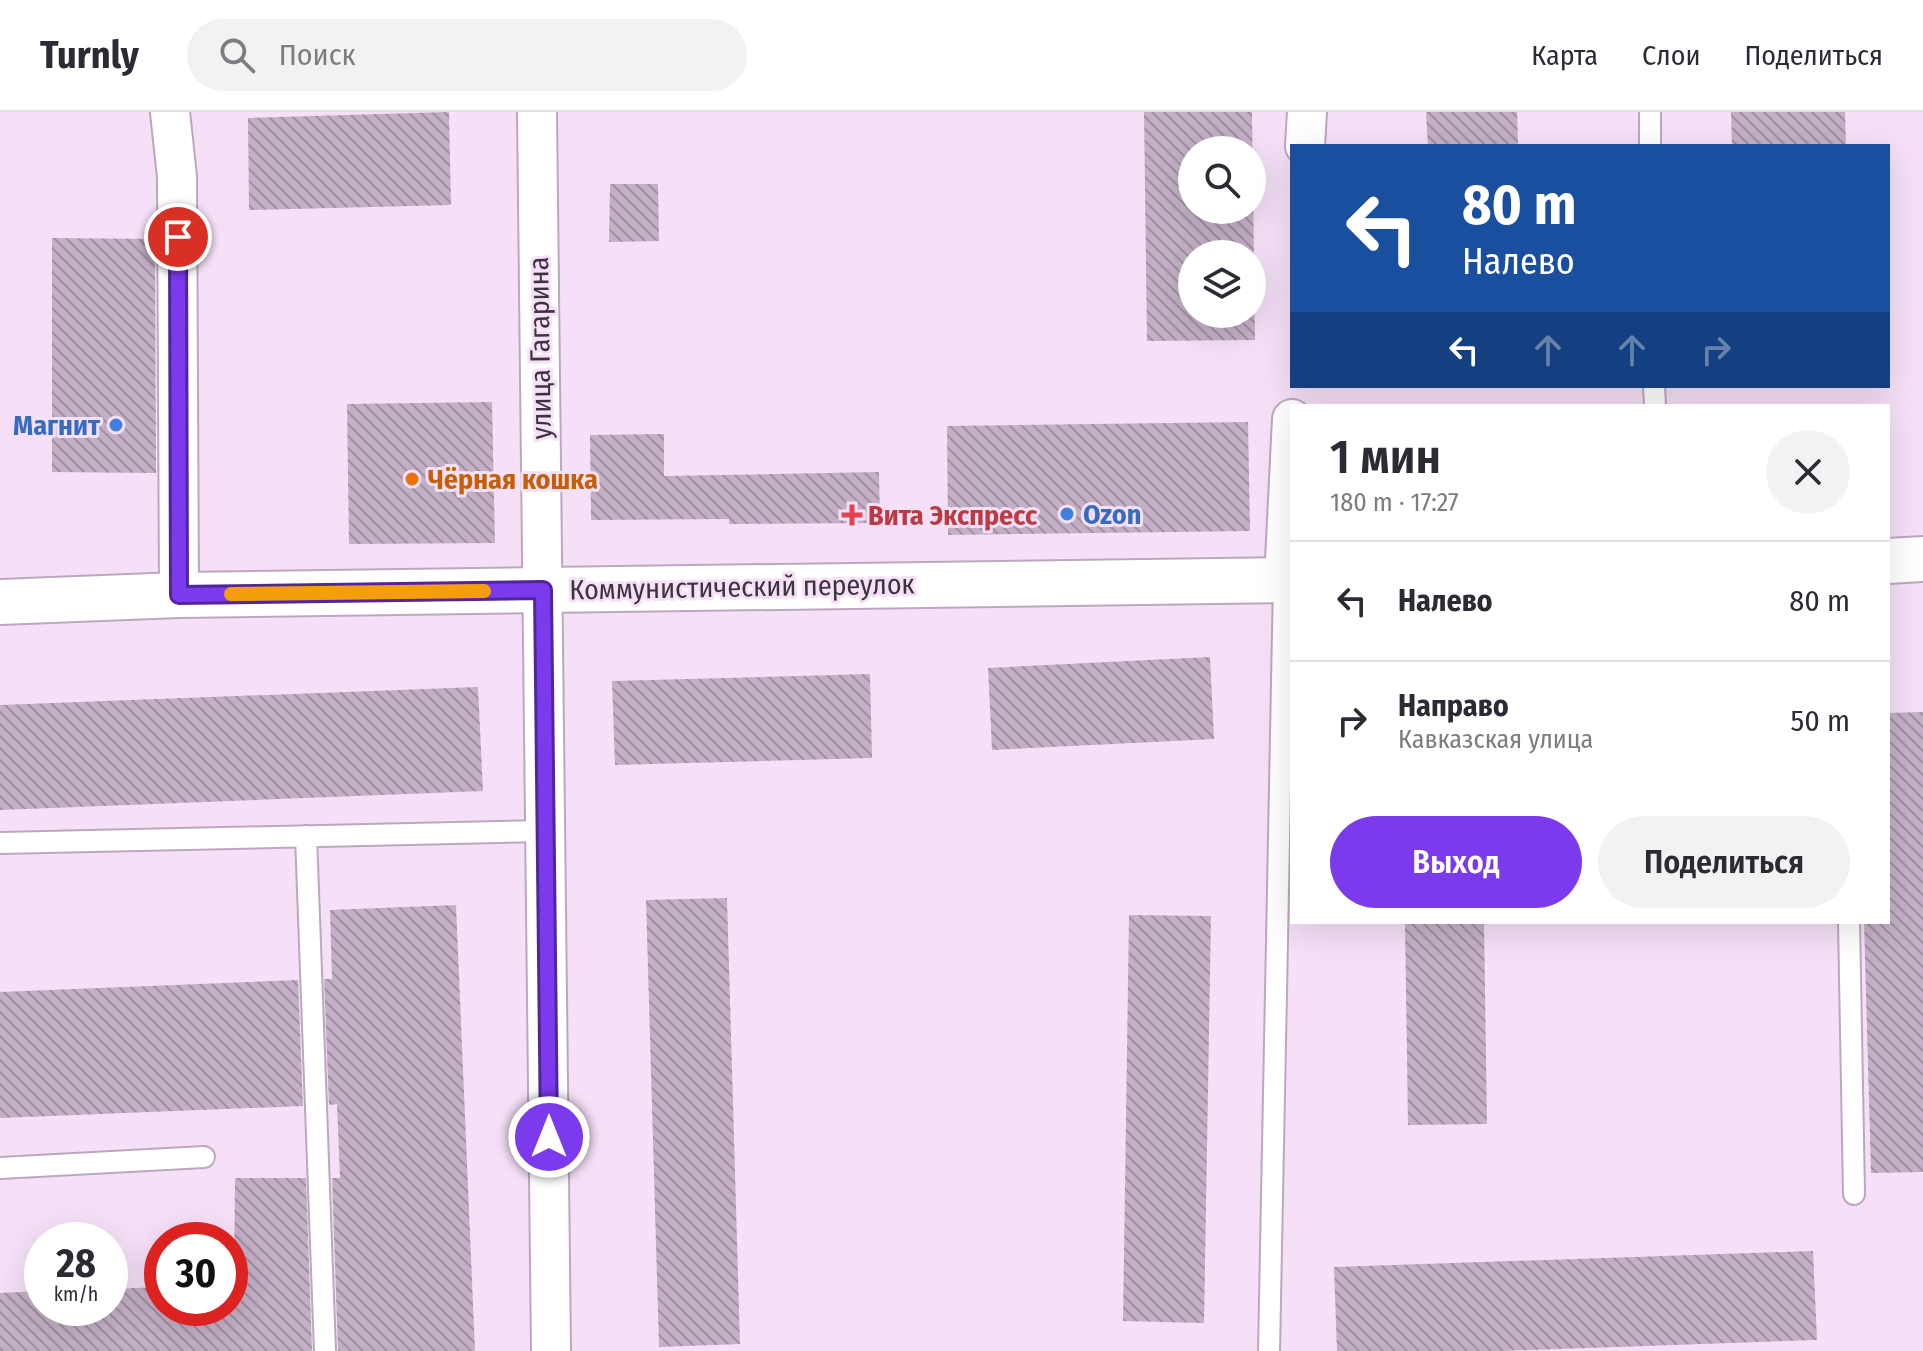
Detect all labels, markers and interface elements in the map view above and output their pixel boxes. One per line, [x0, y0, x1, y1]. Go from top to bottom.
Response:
search box [187, 19, 747, 91]
text: Turnly [40, 32, 139, 78]
icon: search [215, 33, 259, 77]
text: Поиск [279, 37, 356, 73]
text: Карта [1531, 39, 1598, 72]
text: Слои [1642, 39, 1700, 72]
text: Поделиться [1744, 39, 1883, 72]
map controls [1178, 136, 1266, 328]
button: search [1178, 136, 1266, 224]
text: 80 m [1462, 172, 1577, 239]
icon: left [1330, 176, 1434, 280]
pin [144, 203, 212, 271]
icon: arrive [156, 215, 200, 259]
button: layers [1178, 240, 1266, 328]
text: Налево [1462, 240, 1575, 284]
street label: улица Гагарина [522, 256, 558, 440]
icon: left [1442, 328, 1486, 372]
icon: ahead [1526, 328, 1570, 372]
icon: ahead [1610, 328, 1654, 372]
icon: right [1694, 328, 1738, 372]
place label: Магнит [13, 409, 101, 442]
marker: Магнит [107, 416, 125, 434]
text: 1 мин [1330, 428, 1441, 486]
button: close [1766, 430, 1850, 514]
place label: Чёрная кошка [428, 463, 598, 496]
marker: Чёрная кошка [403, 470, 421, 488]
text: 180 m · 17:27 [1330, 487, 1459, 518]
place label: Ozon [1083, 498, 1141, 531]
place label: Вита Экспресс [868, 499, 1038, 532]
marker: Ozon [1058, 505, 1076, 523]
marker: Вита Экспресс [843, 506, 861, 524]
street label: Коммунистический переулок [569, 567, 915, 607]
icon: left [1330, 579, 1374, 623]
text: Налево [1398, 583, 1493, 619]
text: 80 m [1789, 583, 1850, 619]
text: Направо [1398, 688, 1509, 724]
icon: right [1330, 699, 1374, 743]
text: 50 m [1790, 703, 1850, 739]
text: Кавказская улица [1398, 724, 1593, 755]
button: Выход [1330, 816, 1582, 908]
button: Поделиться [1598, 816, 1850, 908]
position arrow [507, 1095, 591, 1179]
speed limit sign: 30 [144, 1222, 248, 1326]
text: 28 [56, 1240, 96, 1288]
text: km/h [54, 1282, 98, 1306]

